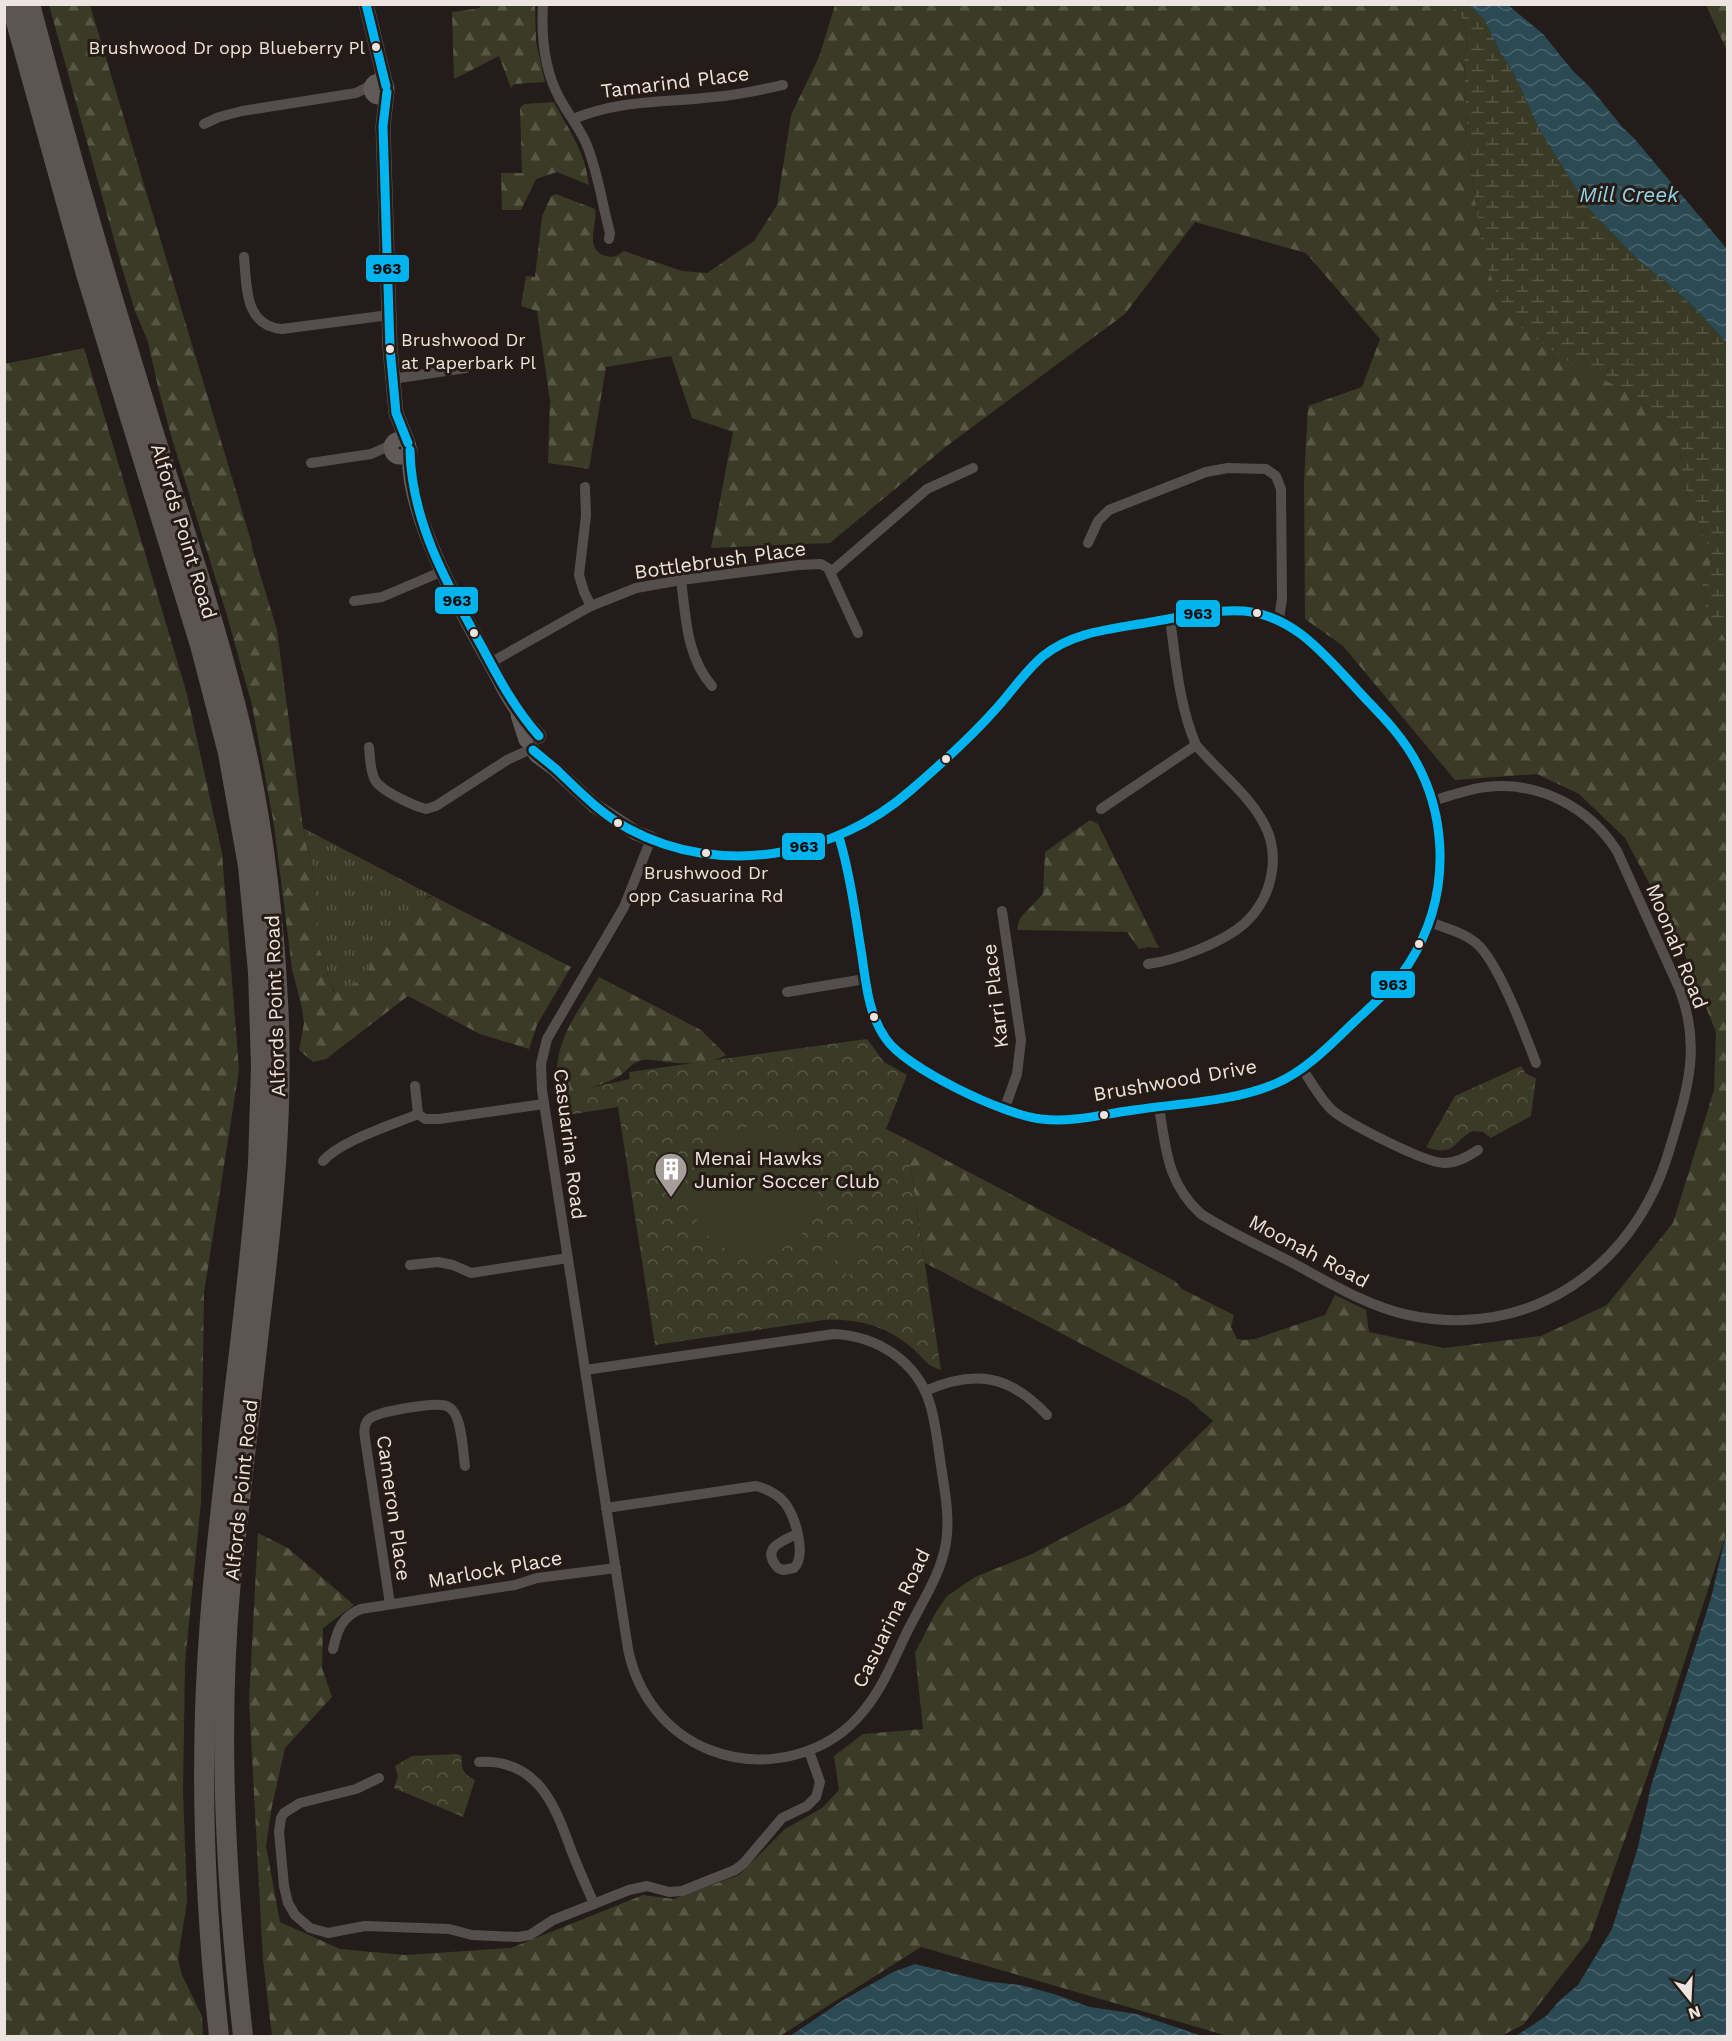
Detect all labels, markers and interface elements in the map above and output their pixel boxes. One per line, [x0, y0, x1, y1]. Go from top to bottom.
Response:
place label: Brushwood Dr opp Blueberry Pl [88, 37, 365, 58]
marker: Brushwood Dr opp Blueberry Pl [370, 41, 382, 53]
street label: Tamarind Place [599, 61, 751, 103]
water label: Mill Creek [1579, 182, 1679, 207]
line badge: 963 [365, 254, 410, 283]
text: 963 [372, 259, 402, 278]
place label: Brushwood Dr at Paperbark Pl [401, 329, 536, 373]
marker: Brushwood Dr at Paperbark Pl [384, 343, 396, 355]
street label: Alfords Point Road [146, 440, 222, 622]
street label: Bottlebrush Place [633, 536, 807, 584]
line badge: 963 [434, 586, 479, 615]
text: 963 [442, 591, 472, 610]
line badge: 963 [1175, 599, 1221, 628]
text: 963 [1183, 604, 1213, 623]
unlabelled marker [1251, 607, 1263, 619]
unlabelled marker [468, 627, 480, 639]
unlabelled marker [940, 753, 952, 765]
unlabelled marker [612, 817, 624, 829]
line badge: 963 [781, 832, 826, 861]
text: 963 [789, 837, 819, 856]
marker: Brushwood Dr opp Casuarina Rd [700, 847, 712, 859]
place label: Brushwood Dr opp Casuarina Rd [629, 862, 783, 906]
street label: Moonah Road [1641, 880, 1713, 1012]
street label: Alfords Point Road [260, 915, 290, 1097]
unlabelled marker [1413, 938, 1425, 950]
street label: Karri Place [977, 942, 1013, 1050]
line badge: 963 [1370, 970, 1416, 999]
text: 963 [1378, 975, 1408, 994]
unlabelled marker [868, 1011, 880, 1023]
street label: Brushwood Drive [1091, 1054, 1259, 1106]
street label: Casuarina Road [549, 1067, 591, 1221]
unlabelled marker [1098, 1109, 1110, 1121]
place label: Menai Hawks Junior Soccer Club [694, 1146, 880, 1193]
building icon: Menai Hawks Junior Soccer Club [653, 1151, 689, 1198]
street label: Moonah Road [1245, 1209, 1373, 1293]
street label: Alfords Point Road [220, 1398, 262, 1582]
street label: Cameron Place [372, 1434, 416, 1582]
street label: Marlock Place [426, 1545, 564, 1593]
street label: Casuarina Road [847, 1545, 935, 1691]
north arrow [1660, 1969, 1720, 2029]
text: N [1686, 2002, 1703, 2024]

